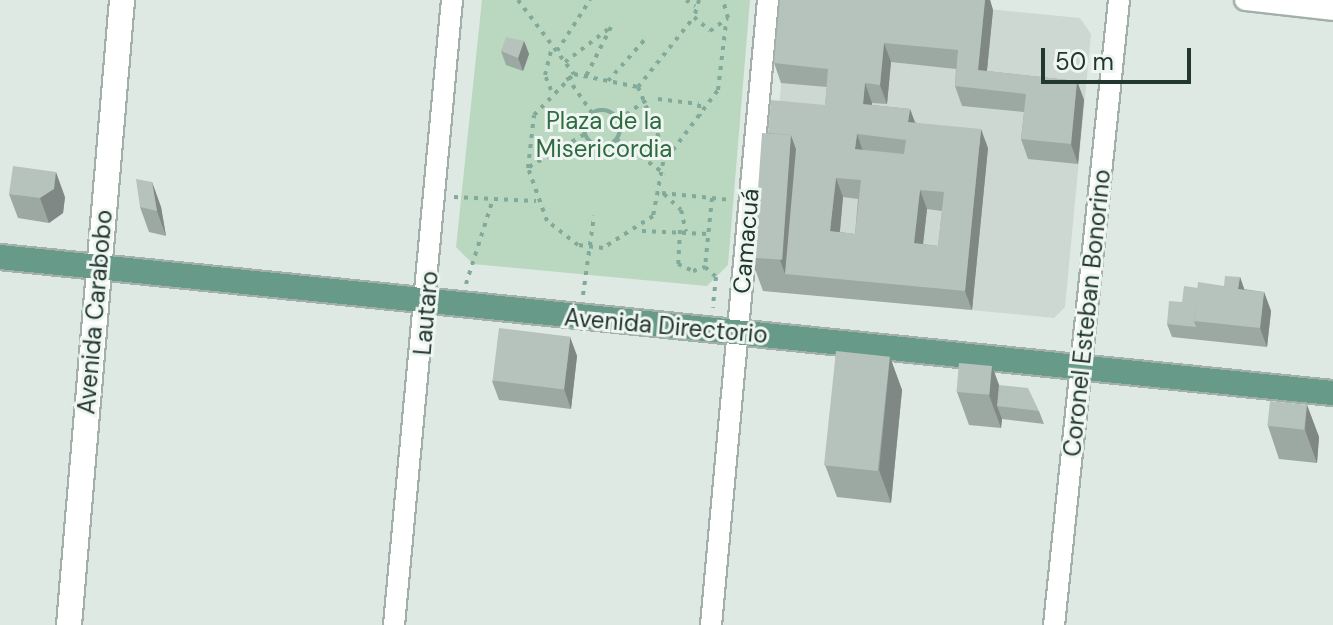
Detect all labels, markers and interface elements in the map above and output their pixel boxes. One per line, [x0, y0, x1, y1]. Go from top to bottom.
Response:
scale bar [1045, 32, 1195, 82]
text: 50 m [1055, 46, 1114, 77]
park label: Plaza de la Misericordia [536, 107, 672, 163]
street label: Coronel Esteban Bonorino [1058, 168, 1116, 458]
street label: Camacuá [727, 187, 765, 295]
street label: Avenida Carabobo [72, 209, 118, 415]
street label: Lautaro [408, 270, 444, 356]
street label: Avenida Directorio [563, 303, 769, 349]

